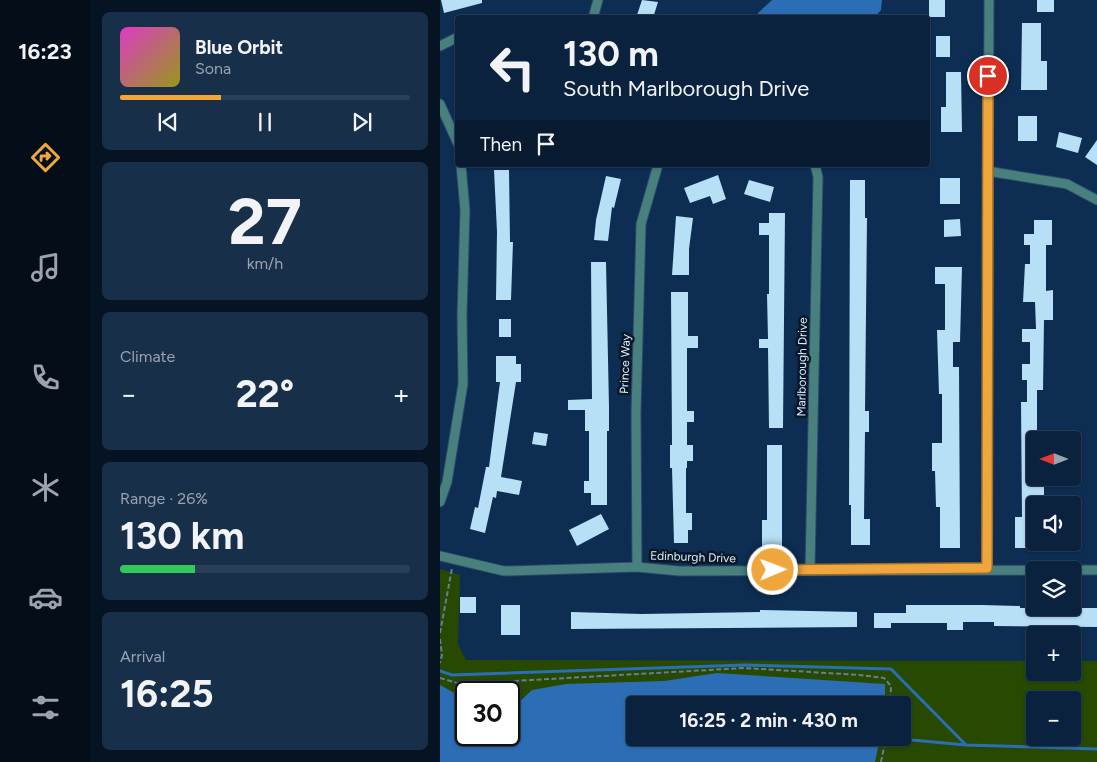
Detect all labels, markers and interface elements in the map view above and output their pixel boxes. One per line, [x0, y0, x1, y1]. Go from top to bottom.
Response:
text: 130 m [563, 33, 659, 75]
icon: left [480, 35, 545, 100]
text: Blue Orbit [195, 36, 283, 59]
text: 16:23 [18, 38, 72, 65]
pin [967, 55, 1009, 97]
text: Sona [195, 59, 231, 78]
icon: arrive [974, 62, 1002, 90]
text: South Marlborough Drive [563, 75, 809, 102]
icon: previous [154, 108, 182, 136]
icon: pause [251, 108, 279, 136]
icon: next [348, 108, 376, 136]
icon: arrive [532, 130, 560, 158]
text: Then [480, 133, 522, 156]
icon: directions [28, 140, 63, 175]
text: 27 [228, 182, 302, 260]
icon: music [28, 250, 63, 285]
text: km/h [247, 254, 283, 273]
street label: Marlborough Drive [794, 317, 810, 417]
street label: Prince Way [617, 333, 633, 394]
text: Climate [120, 347, 175, 366]
icon: phone [28, 360, 63, 395]
text: 22° [236, 371, 294, 417]
text: − [120, 377, 137, 411]
text: + [393, 377, 410, 411]
north arrow [1026, 431, 1081, 486]
map controls [1026, 431, 1081, 746]
icon: climate [28, 470, 63, 505]
text: Range · 26% [120, 489, 208, 508]
button: sound [1026, 496, 1081, 551]
text: 130 km [120, 513, 244, 559]
position arrow [746, 543, 798, 595]
street label: Edinburgh Drive [650, 549, 737, 566]
button: layers [1026, 561, 1081, 616]
icon: car [28, 580, 63, 615]
button: + [1026, 626, 1081, 681]
text: Arrival [120, 647, 165, 666]
text: 16:25 [120, 671, 214, 717]
speed limit sign: 30 [455, 681, 520, 746]
icon: filters [28, 690, 63, 725]
button: − [1026, 691, 1081, 746]
text: 16:25 · 2 min · 430 m [679, 709, 858, 732]

